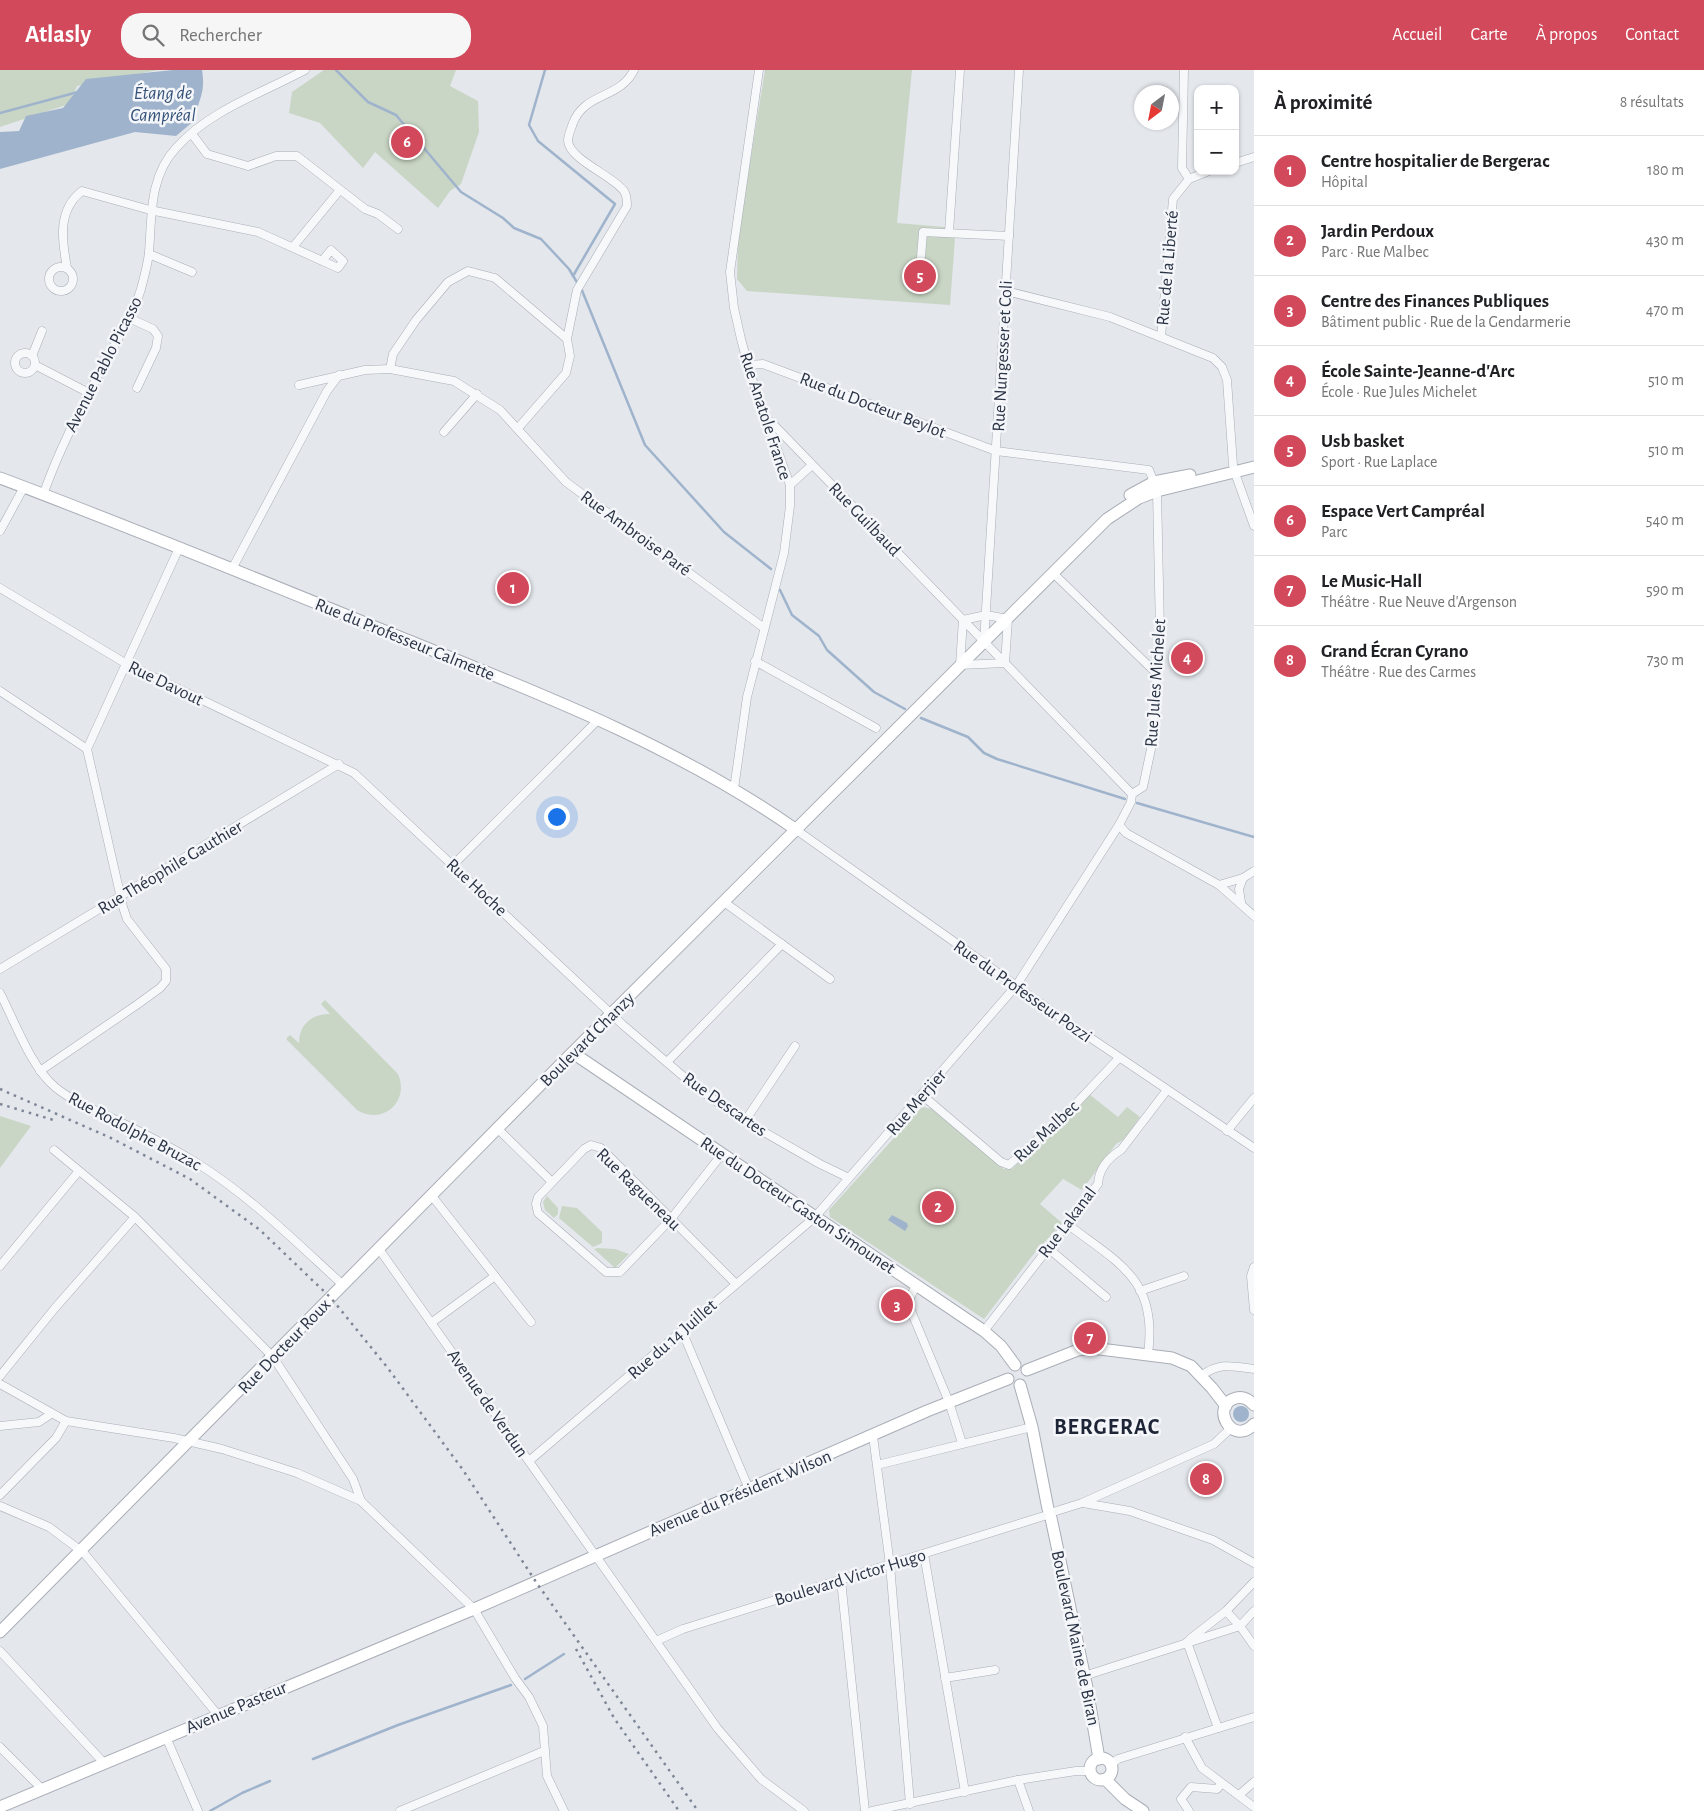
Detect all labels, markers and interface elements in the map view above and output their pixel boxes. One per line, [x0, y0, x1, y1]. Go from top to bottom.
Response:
search box [121, 13, 471, 58]
icon: search [139, 21, 167, 49]
text: Atlasly [25, 23, 91, 47]
text: Rechercher [179, 26, 262, 45]
text: Accueil [1392, 26, 1443, 44]
text: Carte [1471, 26, 1508, 44]
text: À propos [1536, 26, 1597, 44]
text: Contact [1625, 26, 1679, 44]
water label: Étang de Campréal [130, 82, 196, 125]
north arrow [1134, 85, 1179, 130]
map controls [1194, 85, 1239, 175]
button: + [1194, 85, 1239, 130]
text: À proximité [1274, 92, 1372, 113]
text: 8 résultats [1620, 94, 1684, 110]
pin: 6 [391, 123, 423, 161]
button: − [1194, 130, 1239, 175]
text: Centre hospitalier de Bergerac [1321, 152, 1549, 171]
text: 1 [1287, 162, 1293, 178]
text: 180 m [1647, 162, 1684, 178]
text: Hôpital [1321, 174, 1368, 190]
street label: Rue de la Liberté [1154, 210, 1182, 326]
text: Jardin Perdoux [1321, 222, 1434, 241]
text: 2 [1286, 232, 1294, 248]
text: 430 m [1646, 232, 1684, 248]
text: Parc · Rue Malbec [1321, 244, 1429, 260]
pin: 5 [904, 257, 936, 295]
street label: Rue Nungesser et Coli [990, 280, 1016, 432]
text: Centre des Finances Publiques [1321, 292, 1549, 311]
street label: Avenue Pablo Picasso [62, 294, 146, 435]
text: 3 [1287, 302, 1293, 318]
text: 470 m [1646, 302, 1684, 318]
text: Bâtiment public · Rue de la Gendarmerie [1321, 314, 1571, 330]
street label: Rue Anatole France [736, 350, 794, 483]
text: École Sainte-Jeanne-d'Arc [1321, 362, 1514, 381]
street label: Rue du Docteur Beylot [797, 370, 948, 442]
text: 4 [1286, 372, 1294, 388]
text: 510 m [1648, 372, 1684, 388]
text: École · Rue Jules Michelet [1321, 384, 1477, 400]
text: Usb basket [1321, 432, 1404, 451]
text: 5 [1287, 442, 1293, 458]
text: 510 m [1648, 442, 1684, 458]
text: Sport · Rue Laplace [1321, 454, 1437, 470]
street label: Rue Guilbaud [825, 479, 904, 560]
street label: Rue Ambroise Paré [577, 488, 694, 580]
text: Espace Vert Campréal [1321, 502, 1485, 521]
text: 6 [1286, 512, 1294, 528]
text: 540 m [1646, 512, 1684, 528]
text: Parc [1321, 524, 1347, 540]
pin: 1 [497, 569, 529, 607]
text: Le Music-Hall [1321, 572, 1422, 591]
text: 7 [1287, 582, 1293, 598]
text: 590 m [1646, 582, 1684, 598]
text: Théâtre · Rue Neuve d'Argenson [1321, 594, 1517, 610]
street label: Rue du Professeur Calmette [312, 596, 497, 684]
street label: Rue Jules Michelet [1143, 618, 1169, 748]
pin: 4 [1171, 639, 1203, 677]
text: Grand Écran Cyrano [1321, 642, 1468, 661]
text: 8 [1286, 652, 1294, 668]
text: 730 m [1647, 652, 1684, 668]
street label: Rue Davout [125, 658, 206, 710]
text: Théâtre · Rue des Carmes [1321, 664, 1476, 680]
your location [544, 804, 570, 830]
street label: Rue Théophile Gauthier [95, 817, 246, 918]
street label: Rue Hoche [443, 855, 510, 920]
street label: Rue du Professeur Pozzi [950, 937, 1095, 1046]
street label: Boulevard Chanzy [537, 989, 639, 1090]
street label: Rue Merjier [883, 1066, 950, 1139]
street label: Rue Descartes [679, 1069, 770, 1140]
street label: Rue Rodolphe Bruzac [65, 1089, 204, 1175]
street label: Rue Malbec [1011, 1097, 1083, 1166]
street label: Rue du Docteur Gaston Simounet [697, 1134, 898, 1278]
street label: Rue Ragueneau [593, 1145, 684, 1234]
street label: Rue Lakanal [1035, 1184, 1100, 1262]
pin: 2 [922, 1188, 954, 1226]
pin: 3 [881, 1286, 913, 1324]
street label: Rue Docteur Roux [235, 1296, 334, 1398]
street label: Rue du 14 Juillet [625, 1296, 721, 1383]
pin: 7 [1074, 1319, 1106, 1357]
street label: Avenue de Verdun [443, 1346, 531, 1461]
district label: BERGERAC [1054, 1416, 1160, 1438]
street label: Avenue du Président Wilson [647, 1447, 834, 1541]
pin: 8 [1190, 1460, 1222, 1498]
street label: Boulevard Victor Hugo [773, 1546, 928, 1610]
street label: Boulevard Maine de Biran [1048, 1549, 1102, 1727]
street label: Avenue Pasteur [183, 1678, 290, 1737]

